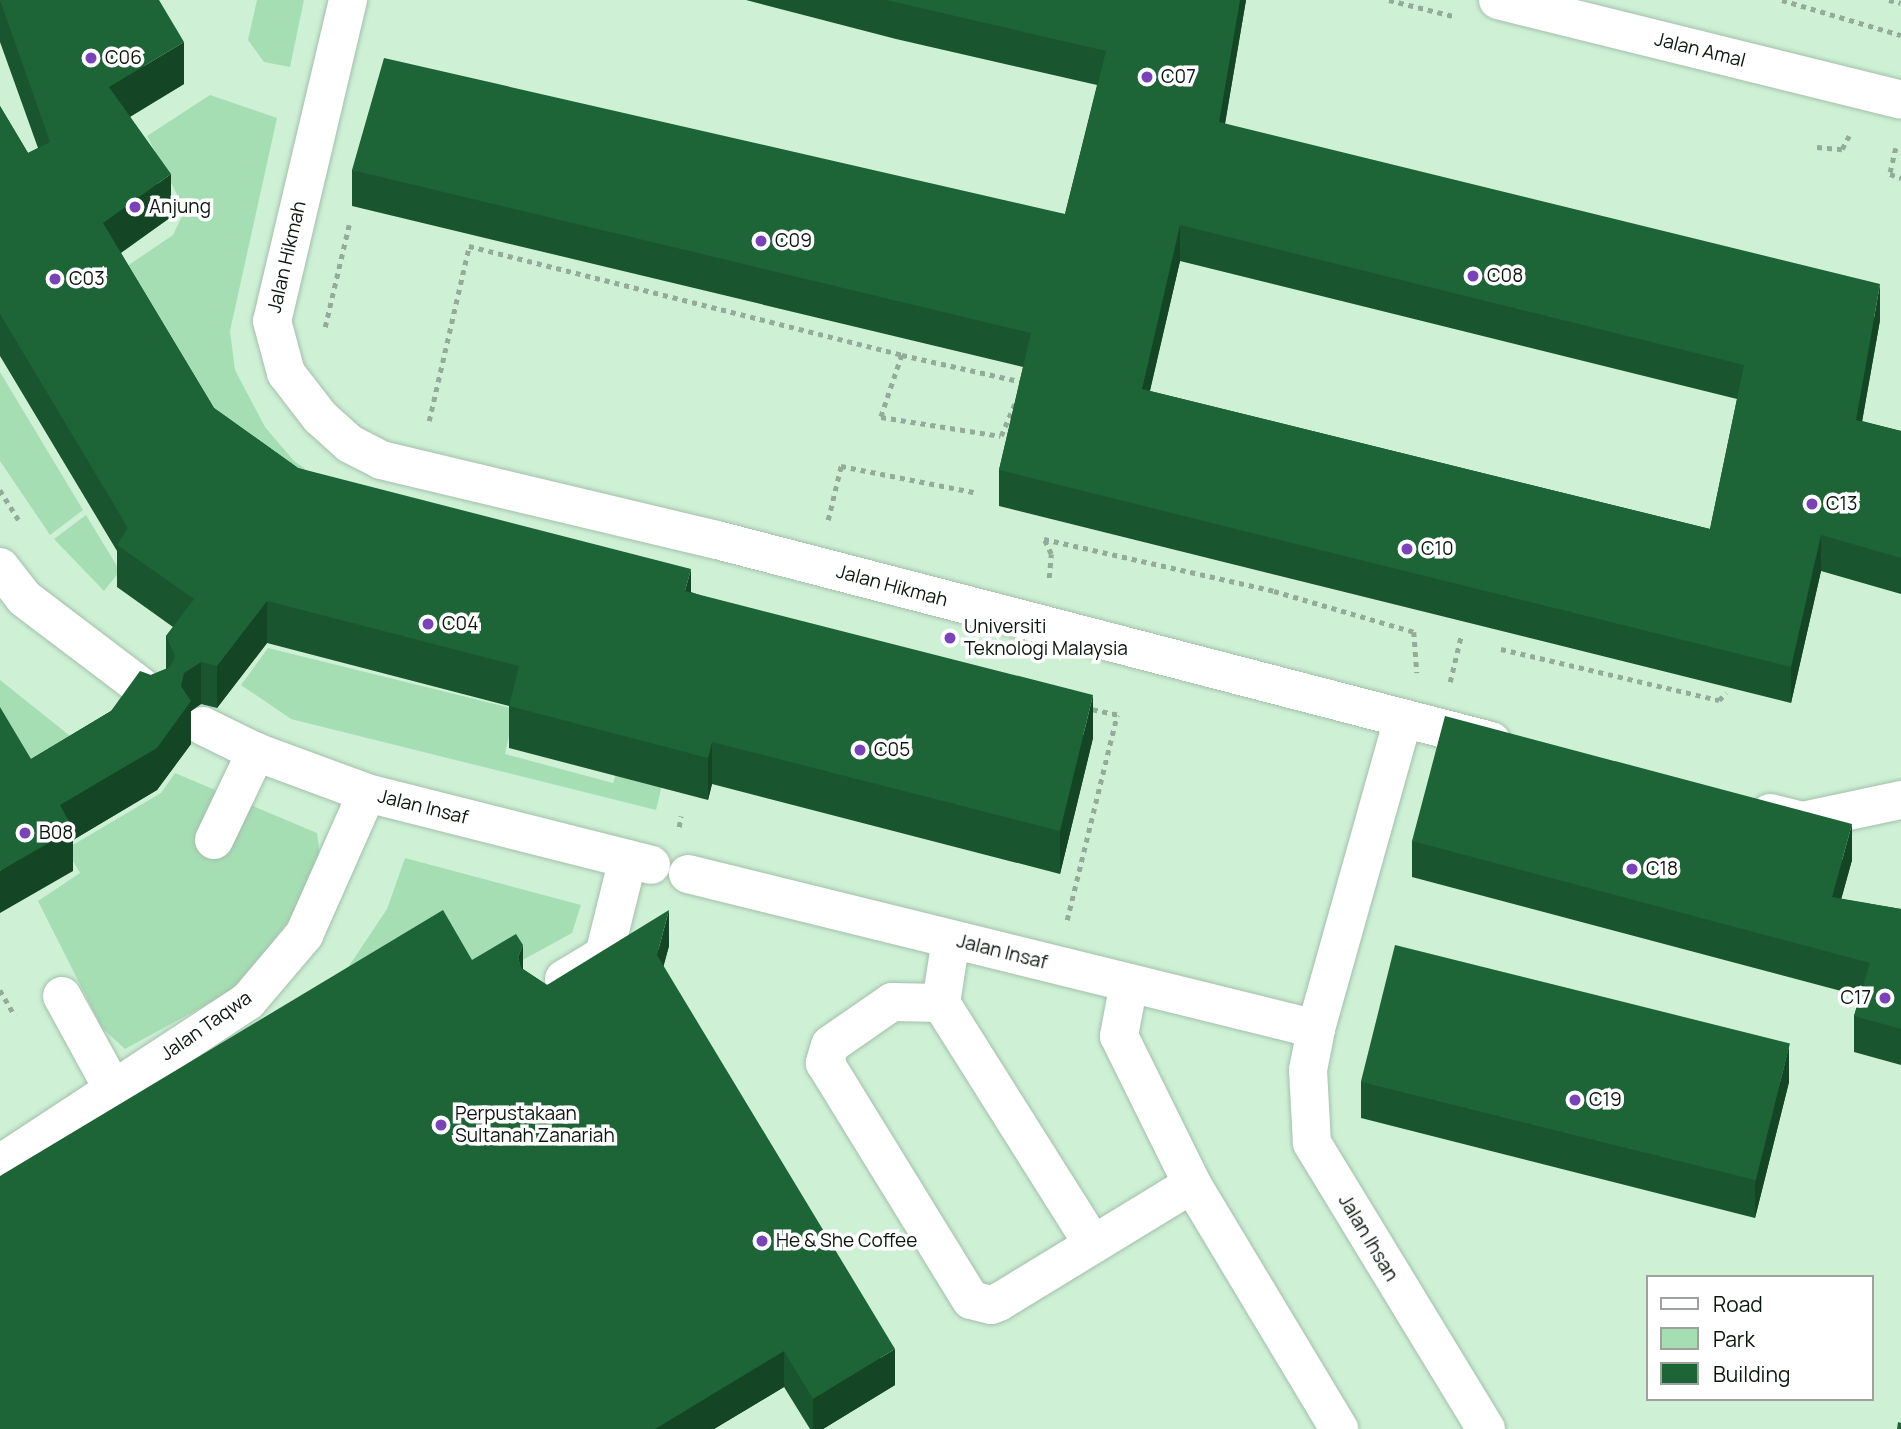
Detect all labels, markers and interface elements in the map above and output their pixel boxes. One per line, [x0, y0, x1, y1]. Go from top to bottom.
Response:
street label: Jalan Amal [1652, 28, 1748, 72]
place label: C06 [105, 47, 142, 69]
marker: C06 [83, 50, 99, 66]
place label: C07 [1161, 66, 1196, 88]
marker: C07 [1139, 69, 1155, 85]
place label: Anjung [149, 196, 211, 218]
marker: Anjung [127, 199, 143, 215]
street label: Jalan Hikmah [263, 199, 311, 315]
place label: C09 [775, 230, 812, 252]
marker: C09 [753, 233, 769, 249]
place label: C08 [1487, 265, 1523, 287]
place label: C03 [69, 268, 105, 290]
marker: C08 [1465, 268, 1481, 284]
marker: C03 [47, 271, 63, 287]
place label: C13 [1826, 493, 1858, 515]
marker: C13 [1804, 496, 1820, 512]
place label: C10 [1421, 538, 1454, 560]
marker: C10 [1399, 541, 1415, 557]
street label: Jalan Hikmah [834, 560, 950, 612]
place label: C04 [442, 613, 478, 635]
marker: C04 [420, 616, 436, 632]
place label: Universiti Teknologi Malaysia [964, 616, 1128, 660]
marker: Universiti Teknologi Malaysia [942, 630, 958, 646]
place label: C05 [874, 739, 910, 761]
marker: C05 [852, 742, 868, 758]
street label: Jalan Insaf [375, 785, 471, 829]
place label: B08 [39, 822, 73, 844]
marker: B08 [17, 825, 33, 841]
place label: C18 [1646, 858, 1678, 880]
marker: C18 [1624, 861, 1640, 877]
street label: Jalan Insaf [954, 930, 1050, 974]
street label: Jalan Taqwa [156, 986, 256, 1066]
place label: C17 [1840, 987, 1871, 1009]
marker: C17 [1877, 990, 1893, 1006]
place label: C19 [1589, 1089, 1622, 1111]
marker: C19 [1567, 1092, 1583, 1108]
place label: Perpustakaan Sultanah Zanariah [455, 1103, 615, 1147]
marker: Perpustakaan Sultanah Zanariah [433, 1117, 449, 1133]
street label: Jalan Ihsan [1333, 1191, 1403, 1285]
place label: He & She Coffee [776, 1230, 917, 1252]
marker: He & She Coffee [754, 1233, 770, 1249]
legend [1646, 1275, 1873, 1401]
text: Road [1713, 1290, 1763, 1318]
text: Park [1713, 1325, 1755, 1353]
text: Building [1713, 1360, 1790, 1388]

